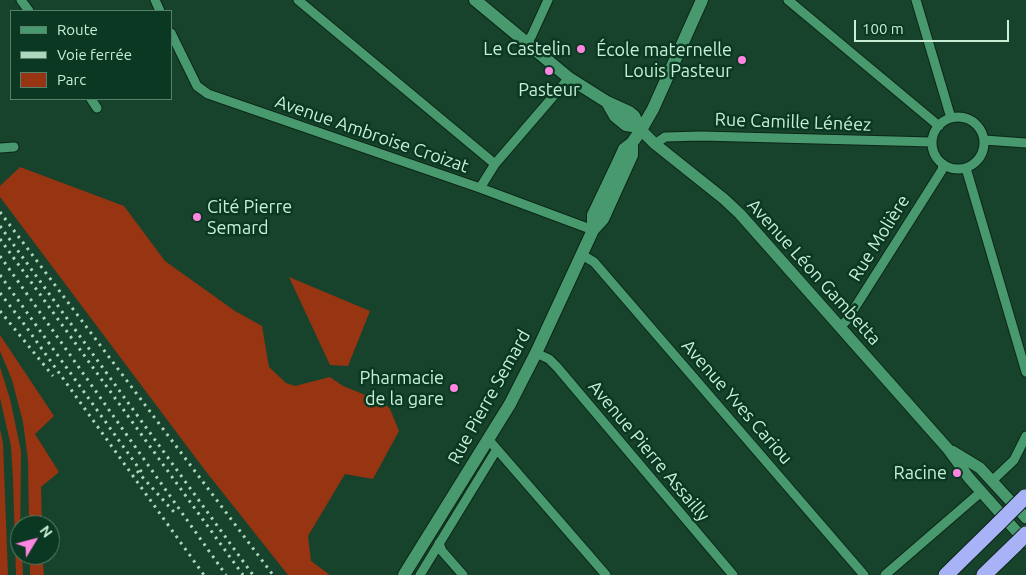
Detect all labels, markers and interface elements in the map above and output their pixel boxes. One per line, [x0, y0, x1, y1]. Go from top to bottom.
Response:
legend [10, 10, 172, 100]
scale bar [856, 10, 1011, 42]
text: 100 m [862, 20, 904, 37]
text: Route [57, 21, 98, 38]
place label: Le Castelin [483, 38, 571, 60]
place label: École maternelle Louis Pasteur [596, 39, 732, 82]
marker: Le Castelin [575, 43, 587, 55]
text: Voie ferrée [57, 46, 132, 63]
marker: École maternelle Louis Pasteur [736, 54, 748, 66]
marker: Pasteur [543, 65, 555, 77]
text: Parc [57, 71, 86, 88]
place label: Pasteur [518, 79, 580, 101]
street label: Avenue Ambroise Croizat [272, 91, 472, 177]
street label: Rue Camille Lénéez [714, 108, 872, 136]
street label: Rue Molière [844, 191, 914, 285]
street label: Avenue Léon Gambetta [743, 194, 885, 350]
place label: Cité Pierre Semard [207, 196, 292, 238]
marker: Cité Pierre Semard [191, 211, 203, 223]
street label: Rue Pierre Semard [443, 326, 535, 468]
street label: Avenue Yves Cariou [677, 335, 797, 469]
place label: Pharmacie de la gare [359, 367, 444, 409]
street label: Avenue Pierre Assailly [584, 376, 714, 526]
marker: Pharmacie de la gare [448, 382, 460, 394]
place label: Racine [894, 462, 947, 484]
marker: Racine [951, 467, 963, 479]
north arrow [10, 515, 60, 565]
text: N [37, 523, 56, 541]

